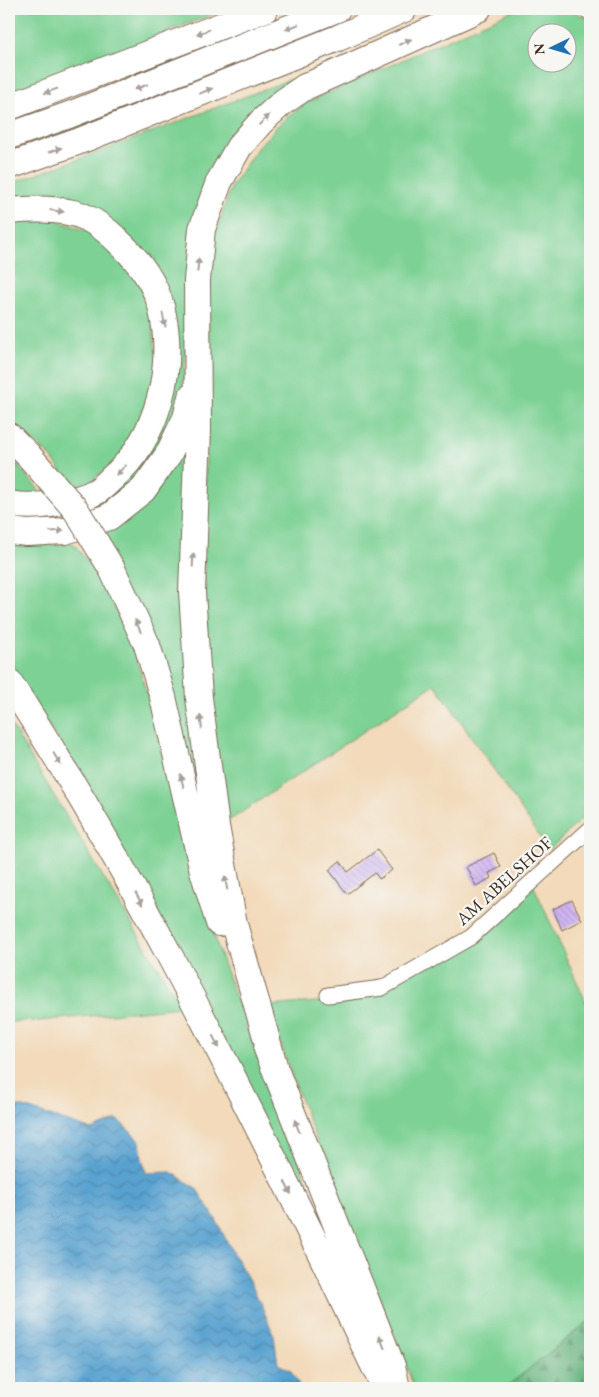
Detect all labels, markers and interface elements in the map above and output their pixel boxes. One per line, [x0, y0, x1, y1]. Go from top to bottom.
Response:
north arrow [526, 22, 576, 72]
one-way arrow [284, 23, 299, 31]
one-way arrow [195, 29, 210, 36]
one-way arrow [398, 37, 412, 45]
text: N [530, 42, 549, 56]
one-way arrow [133, 83, 148, 91]
one-way arrow [199, 86, 213, 94]
one-way arrow [43, 87, 58, 95]
one-way arrow [257, 114, 269, 126]
one-way arrow [48, 146, 63, 154]
one-way arrow [50, 207, 66, 215]
one-way arrow [195, 256, 203, 272]
one-way arrow [160, 312, 168, 327]
one-way arrow [115, 464, 127, 476]
one-way arrow [50, 527, 66, 535]
one-way arrow [190, 552, 198, 568]
one-way arrow [133, 619, 141, 633]
one-way arrow [197, 714, 205, 730]
one-way arrow [52, 752, 61, 765]
one-way arrow [178, 773, 186, 789]
street label: AM ABELSHOF [450, 831, 557, 931]
one-way arrow [222, 875, 230, 890]
one-way arrow [135, 892, 143, 907]
one-way arrow [212, 1035, 220, 1050]
one-way arrow [293, 1118, 301, 1133]
one-way arrow [284, 1181, 292, 1195]
one-way arrow [378, 1335, 386, 1349]

